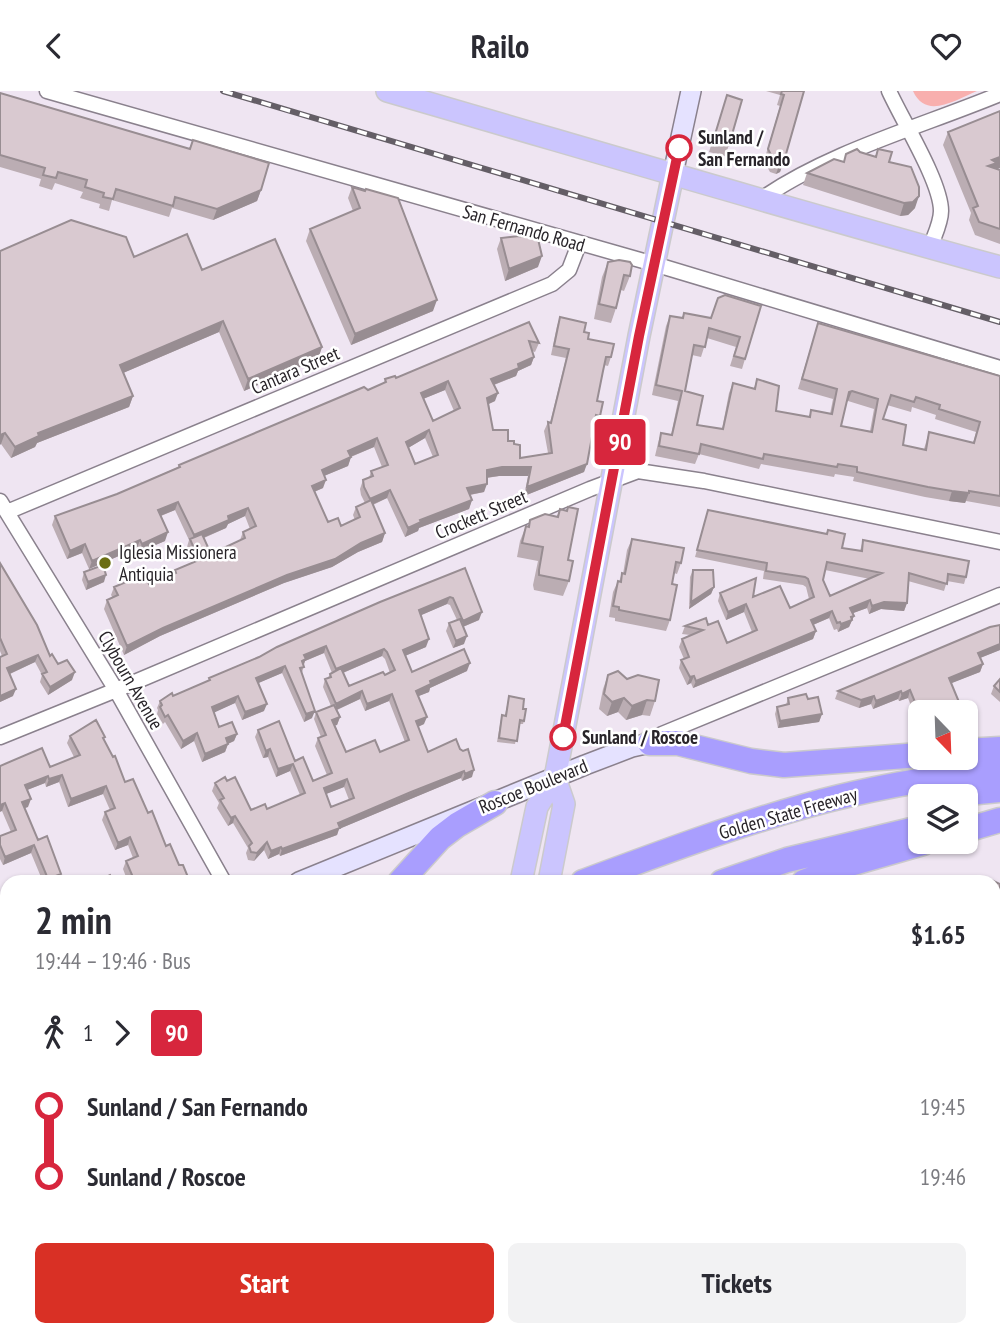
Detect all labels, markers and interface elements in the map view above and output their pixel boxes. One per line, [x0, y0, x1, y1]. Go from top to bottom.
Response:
text: Railo [471, 25, 529, 67]
icon: back [35, 27, 73, 65]
icon: heart [927, 27, 965, 65]
place label: Sunland / San Fernando [698, 125, 790, 171]
marker: Sunland / San Fernando [666, 135, 692, 161]
street label: San Fernando Road [460, 199, 588, 257]
street label: Cantara Street [247, 340, 343, 399]
line badge: 90 [588, 419, 652, 465]
text: 90 [609, 426, 631, 457]
street label: Crockett Street [431, 484, 531, 544]
place label: Iglesia Missionera Antiquia [119, 540, 236, 586]
marker: Iglesia Missionera Antiquia [97, 555, 113, 571]
street label: Clybourn Avenue [93, 626, 169, 734]
north arrow [908, 700, 978, 770]
map controls [908, 700, 978, 854]
marker: Sunland / Roscoe [550, 724, 576, 750]
place label: Sunland / Roscoe [582, 725, 698, 749]
street label: Roscoe Boulevard [475, 753, 591, 819]
street label: Golden State Freeway [716, 782, 861, 844]
button: layers [908, 784, 978, 854]
text: 2 min [35, 895, 112, 944]
text: $1.65 [911, 918, 966, 951]
text: 19:44 – 19:46 · Bus [35, 946, 191, 975]
icon: walk [35, 1014, 73, 1052]
icon: forward [103, 1014, 141, 1052]
text: 90 [165, 1017, 188, 1048]
text: 1 [83, 1018, 93, 1047]
text: Sunland / San Fernando [87, 1090, 308, 1123]
text: 19:45 [920, 1092, 966, 1121]
text: Sunland / Roscoe [87, 1160, 246, 1193]
text: 19:46 [920, 1162, 966, 1191]
button: Start [35, 1243, 494, 1323]
button: Tickets [508, 1243, 966, 1323]

